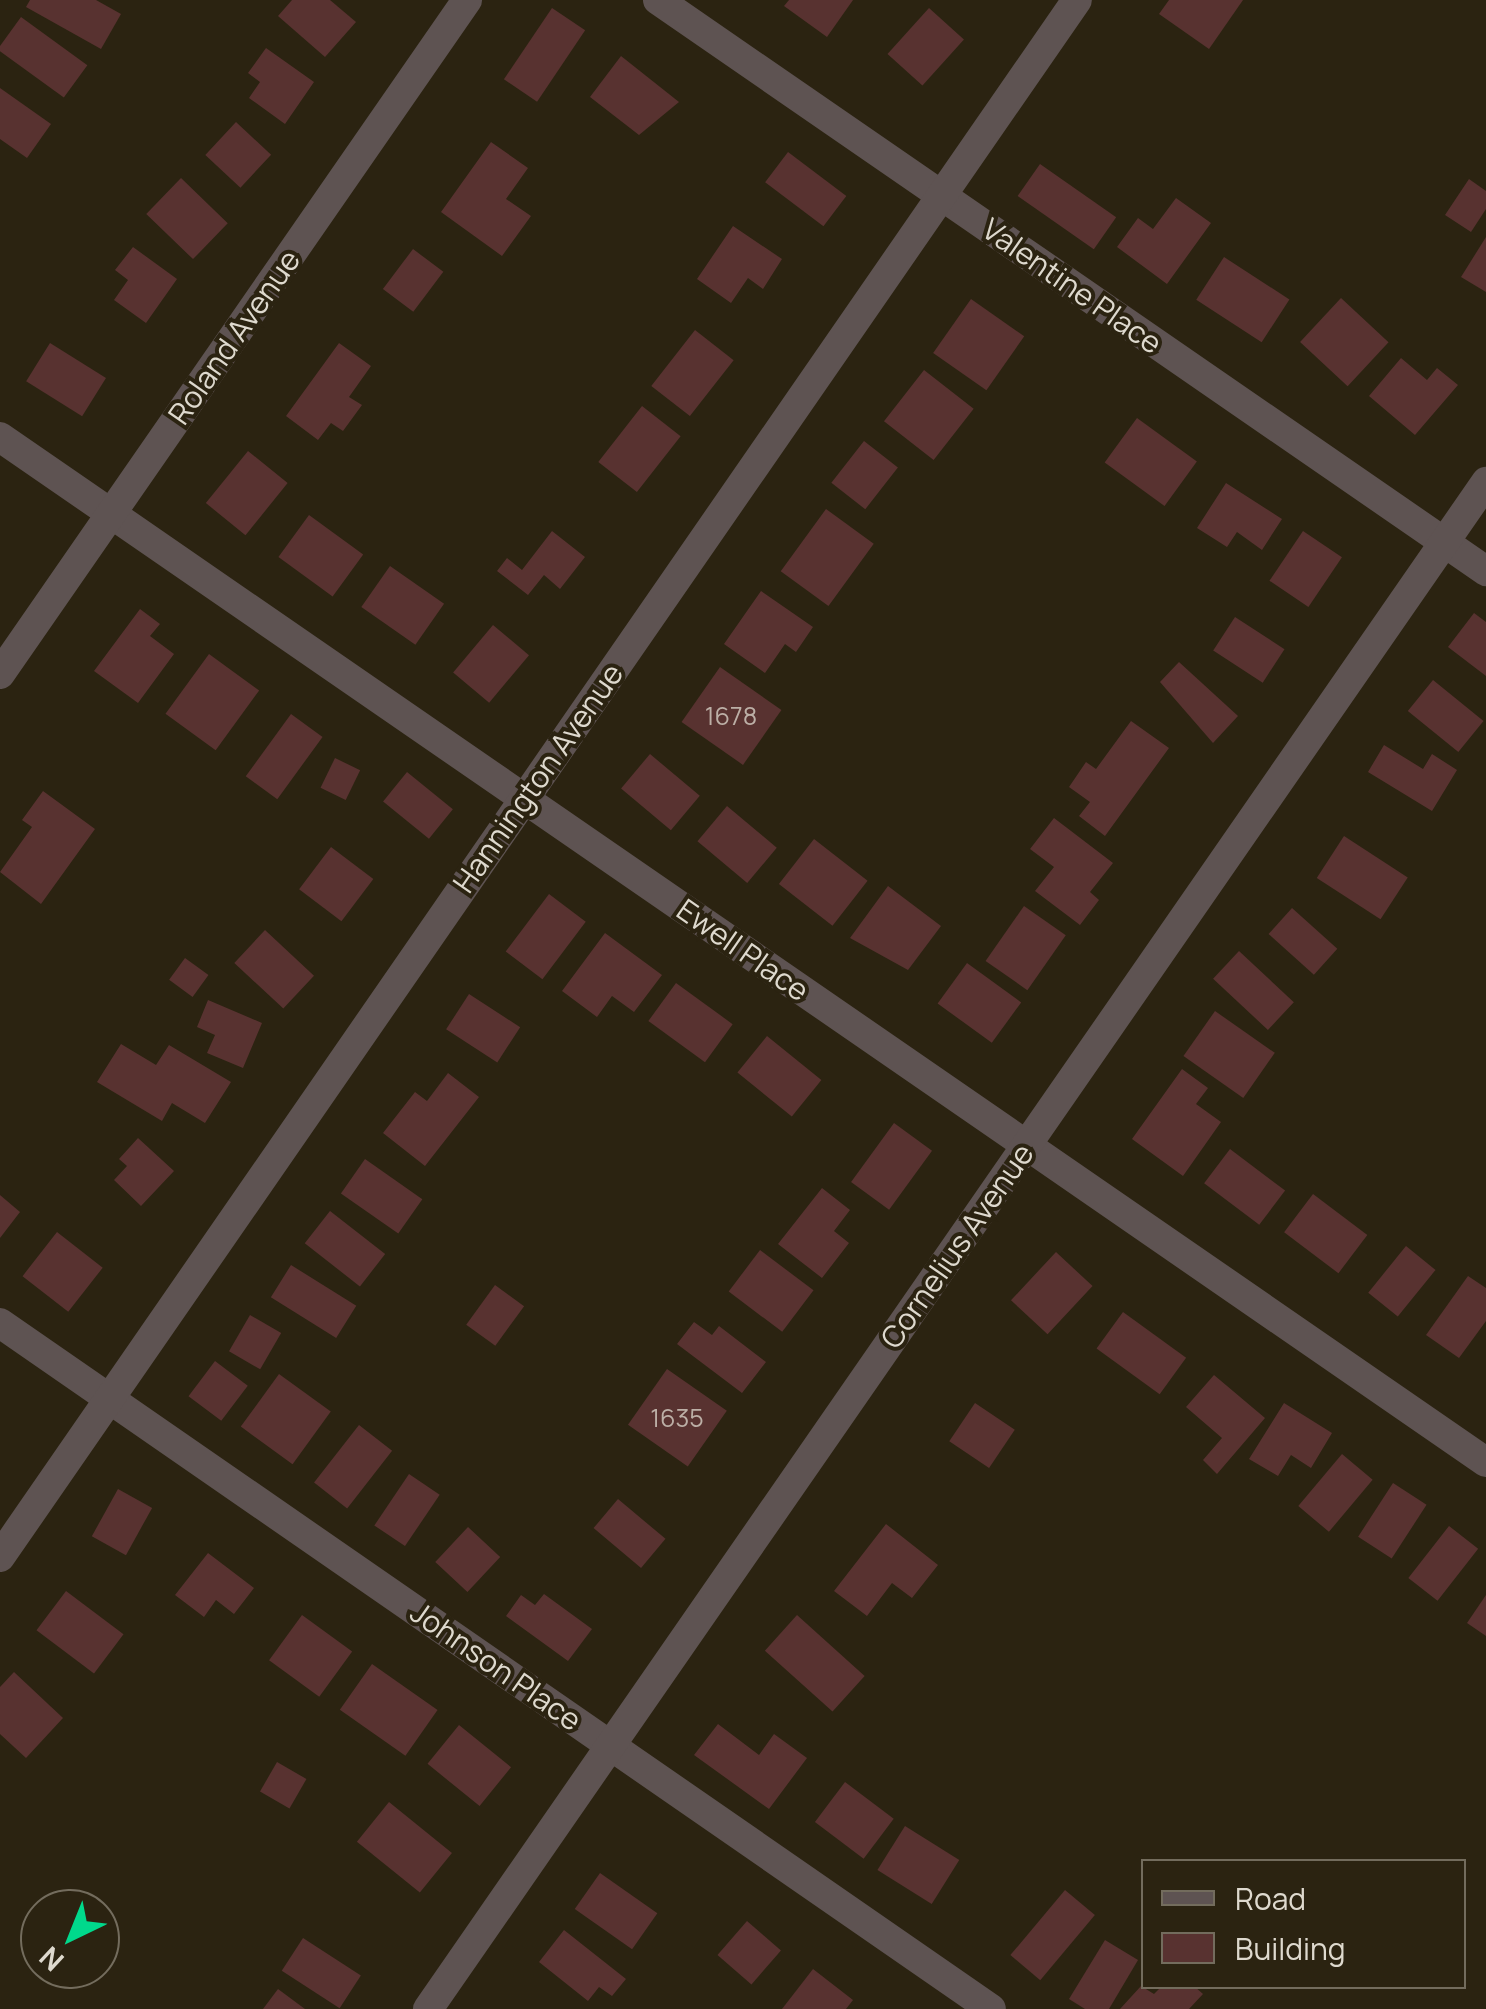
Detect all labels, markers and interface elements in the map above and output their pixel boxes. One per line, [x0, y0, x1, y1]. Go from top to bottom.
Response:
street label: Valentine Place [975, 211, 1169, 361]
street label: Roland Avenue [161, 243, 307, 431]
street label: Hannington Avenue [446, 657, 630, 899]
house number: 1678 [705, 701, 757, 731]
street label: Ewell Place [670, 892, 816, 1008]
street label: Cornelius Avenue [873, 1137, 1041, 1355]
house number: 1635 [650, 1403, 704, 1433]
street label: Johnson Place [404, 1594, 588, 1738]
legend [1141, 1859, 1466, 1989]
text: Road [1235, 1878, 1306, 1919]
north arrow [20, 1889, 120, 1989]
text: Building [1235, 1928, 1346, 1969]
text: N [31, 1939, 71, 1980]

